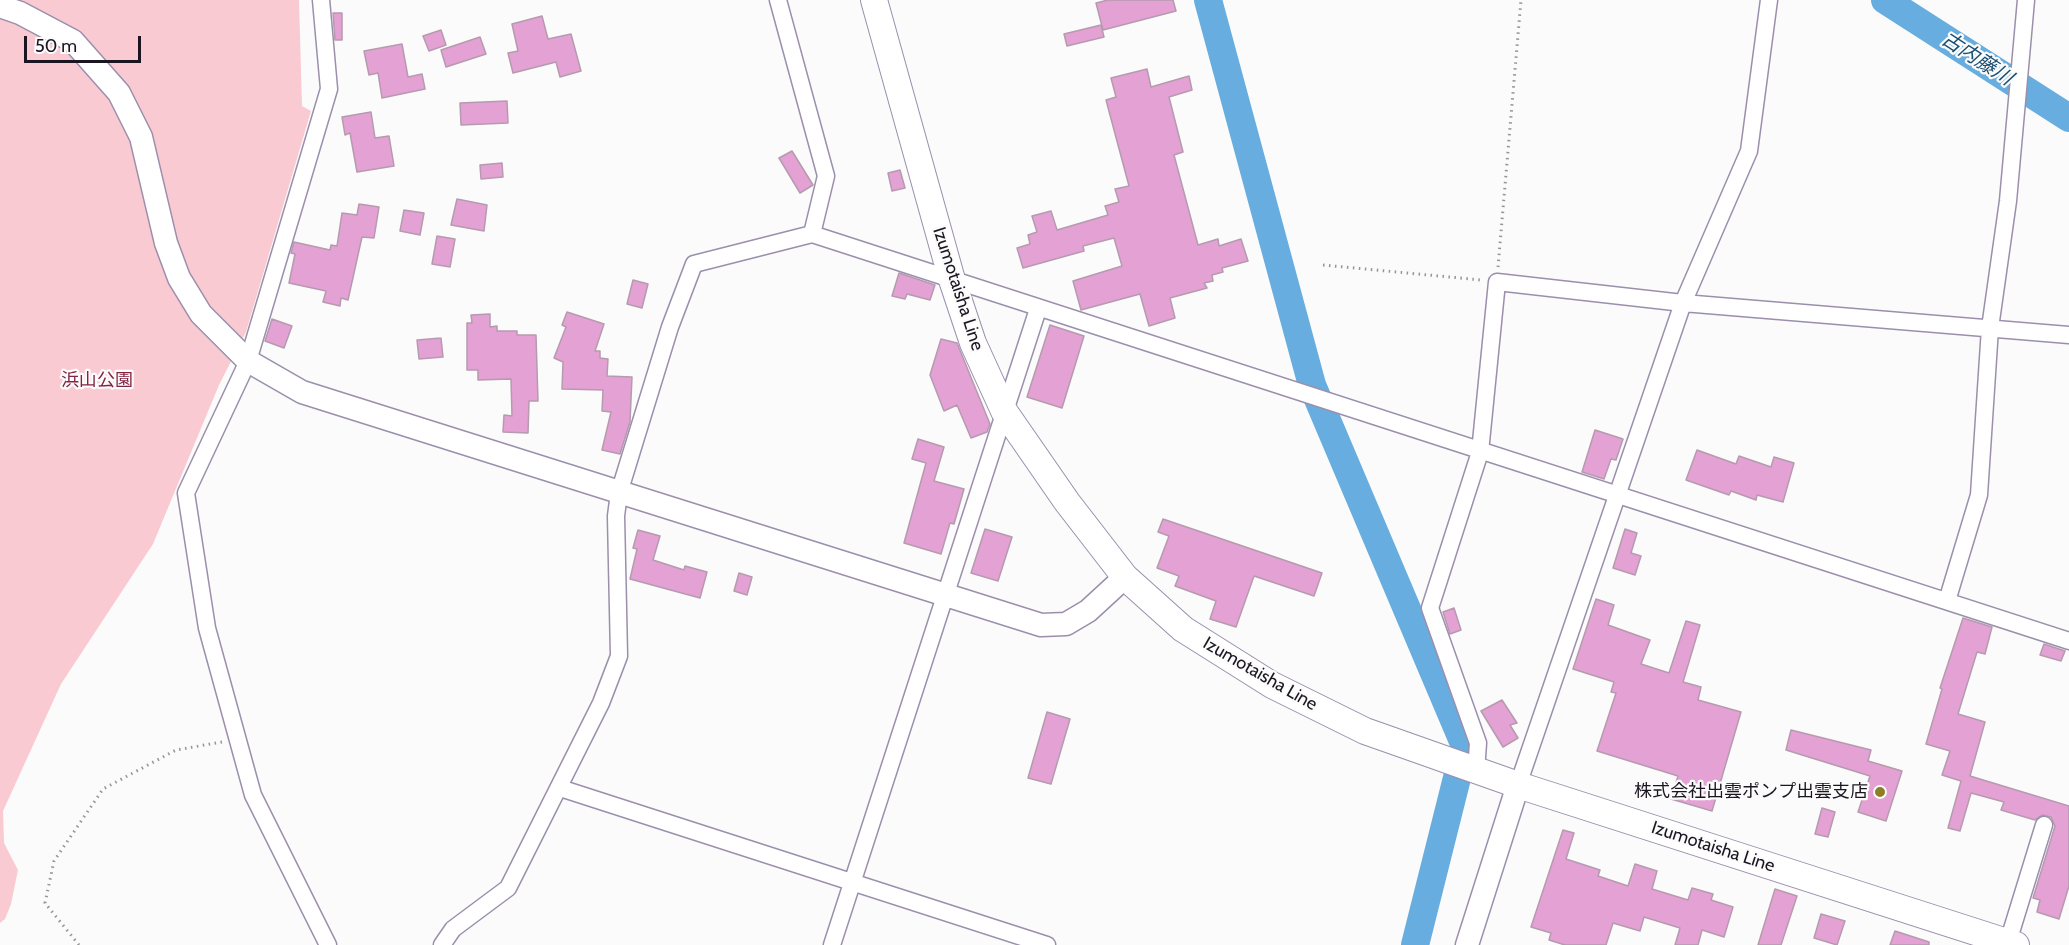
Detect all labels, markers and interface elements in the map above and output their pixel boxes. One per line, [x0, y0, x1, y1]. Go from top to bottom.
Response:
scale bar [27, 24, 144, 62]
water label: 古内藤川 [1937, 27, 2017, 91]
text: 50 m [35, 35, 77, 57]
street label: Izumotaisha Line [928, 225, 988, 353]
park label: 浜山公園 [61, 370, 133, 392]
street label: Izumotaisha Line [1199, 633, 1321, 715]
place label: 株式会社出雲ポンプ出雲支店 [1634, 781, 1868, 803]
marker: 株式会社出雲ポンプ出雲支店 [1873, 785, 1887, 799]
street label: Izumotaisha Line [1649, 817, 1777, 877]

